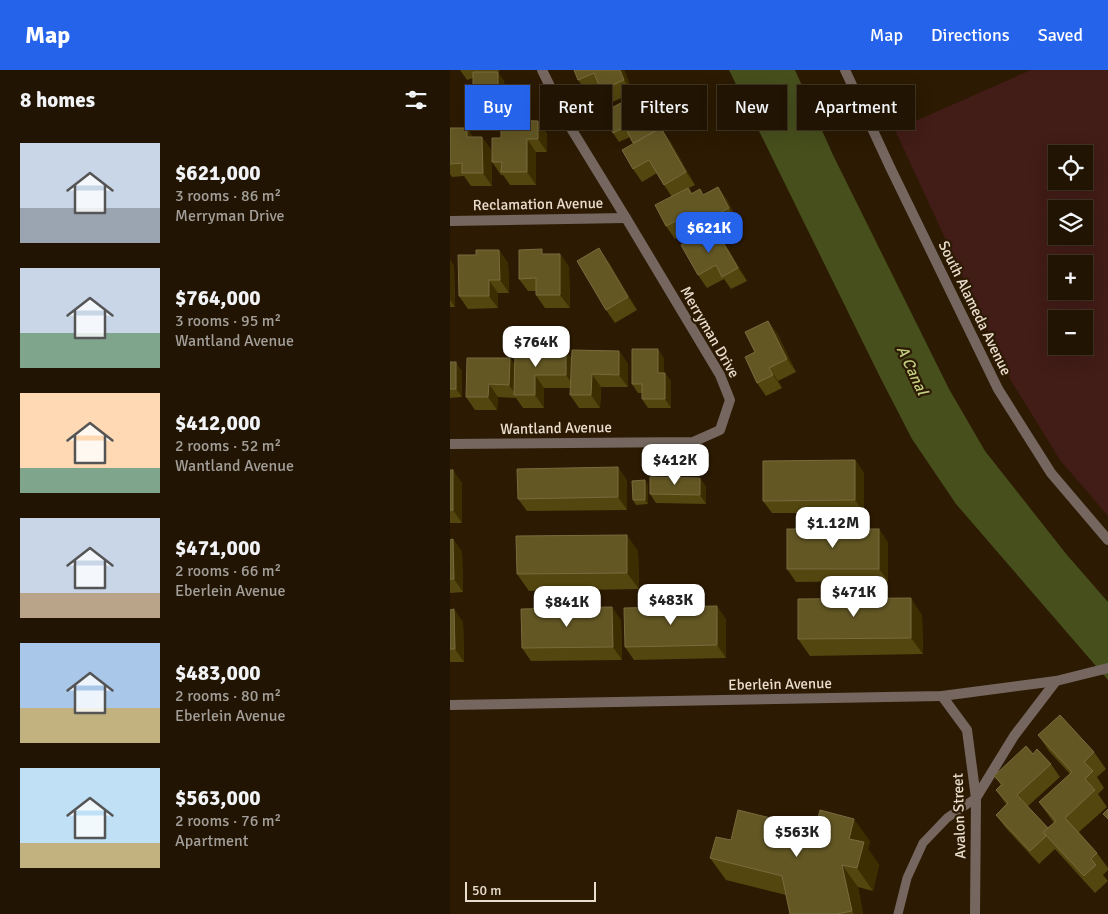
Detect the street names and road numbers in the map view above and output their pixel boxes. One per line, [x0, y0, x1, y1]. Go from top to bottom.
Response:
street label: Reclamation Avenue [473, 194, 603, 214]
street label: South Alameda Avenue [935, 238, 1015, 378]
street label: Merryman Drive [677, 283, 743, 381]
street label: Wantland Avenue [500, 418, 612, 438]
street label: Eberlein Avenue [728, 674, 832, 694]
street label: Avalon Street [949, 773, 969, 859]

